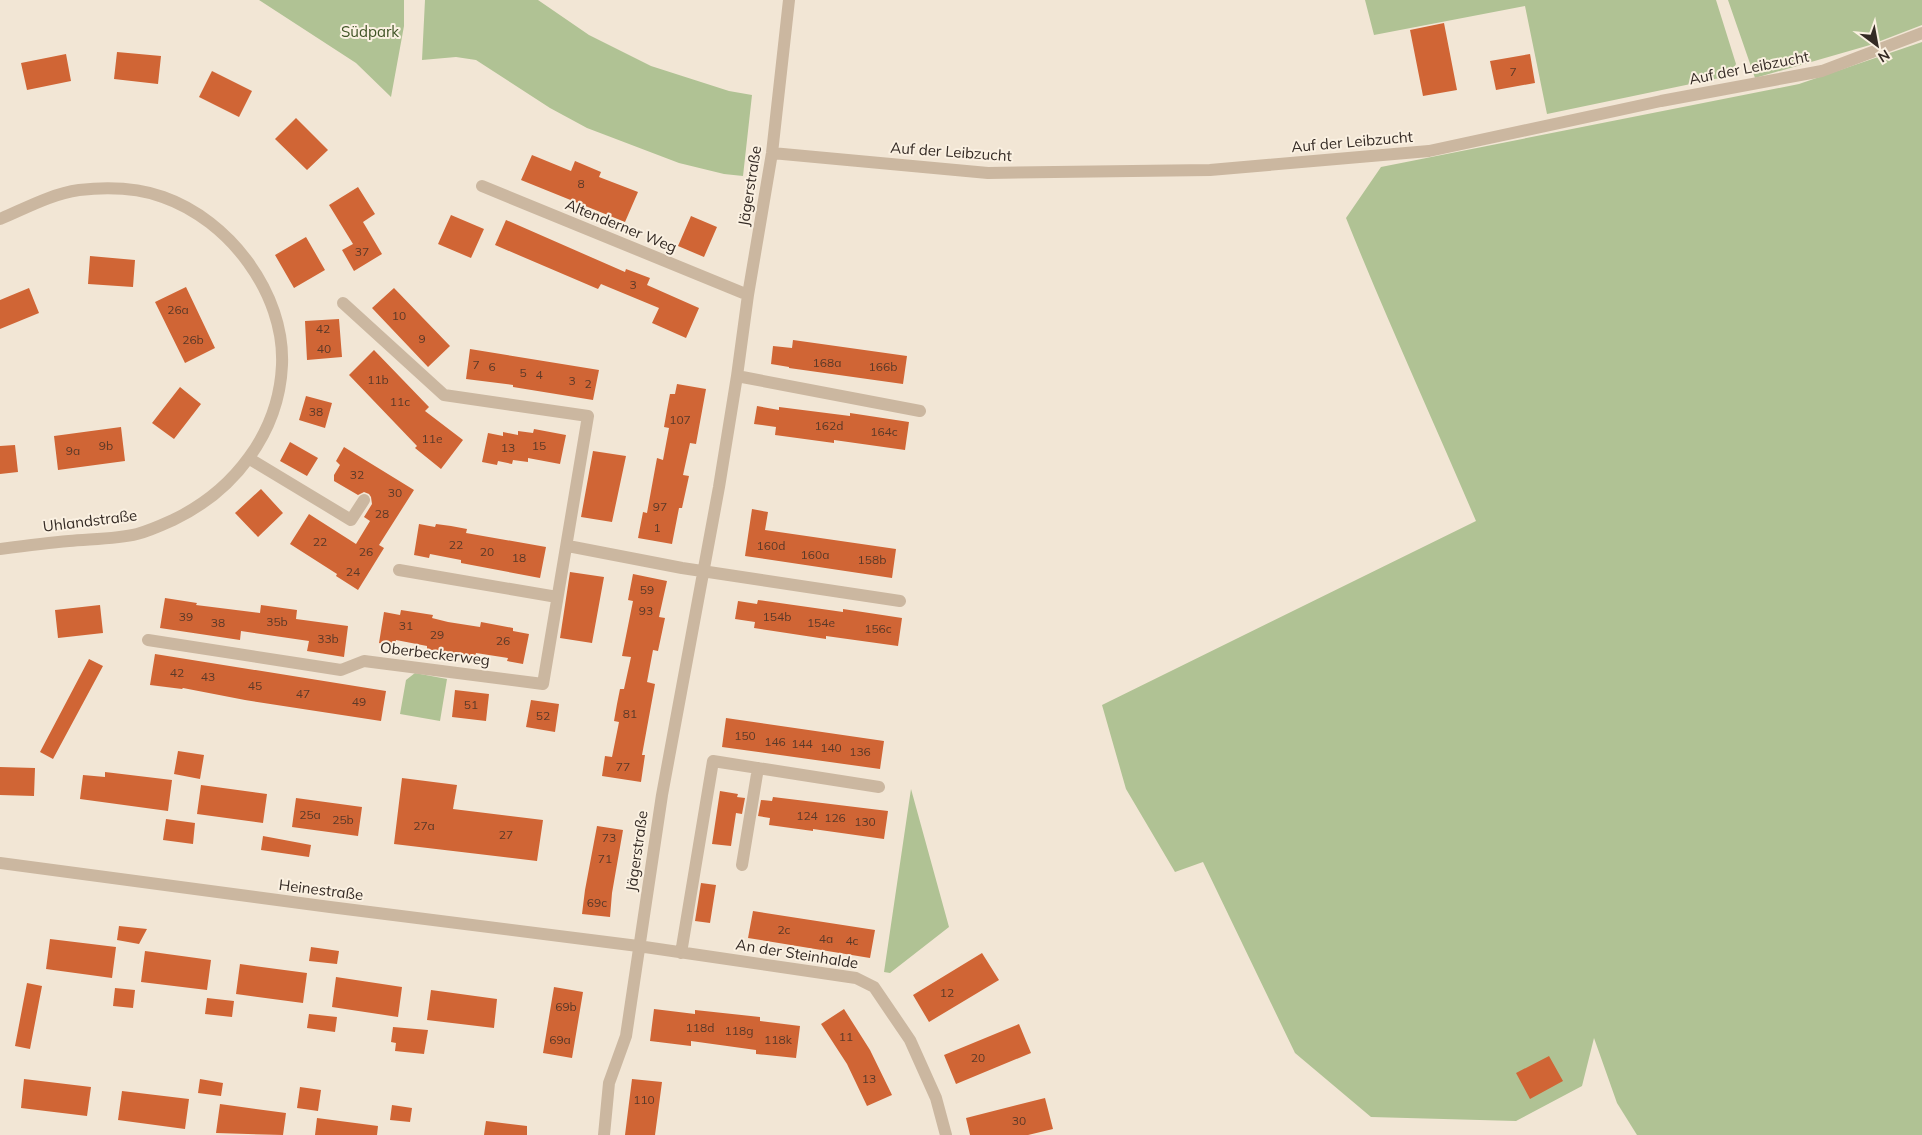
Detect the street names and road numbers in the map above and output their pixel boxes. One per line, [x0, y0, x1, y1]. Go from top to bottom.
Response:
street label: Auf der Leibzucht [1687, 47, 1811, 88]
street label: Auf der Leibzucht [1290, 127, 1413, 156]
street label: Auf der Leibzucht [890, 138, 1012, 165]
street label: Jägerstraße [734, 144, 765, 227]
street label: Altenderner Weg [563, 195, 680, 257]
street label: Uhlandstraße [42, 505, 138, 536]
street label: Oberbeckerweg [379, 637, 491, 670]
street label: Jägerstraße [621, 809, 652, 892]
street label: Heinestraße [278, 875, 364, 904]
street label: An der Steinhalde [734, 934, 860, 973]

